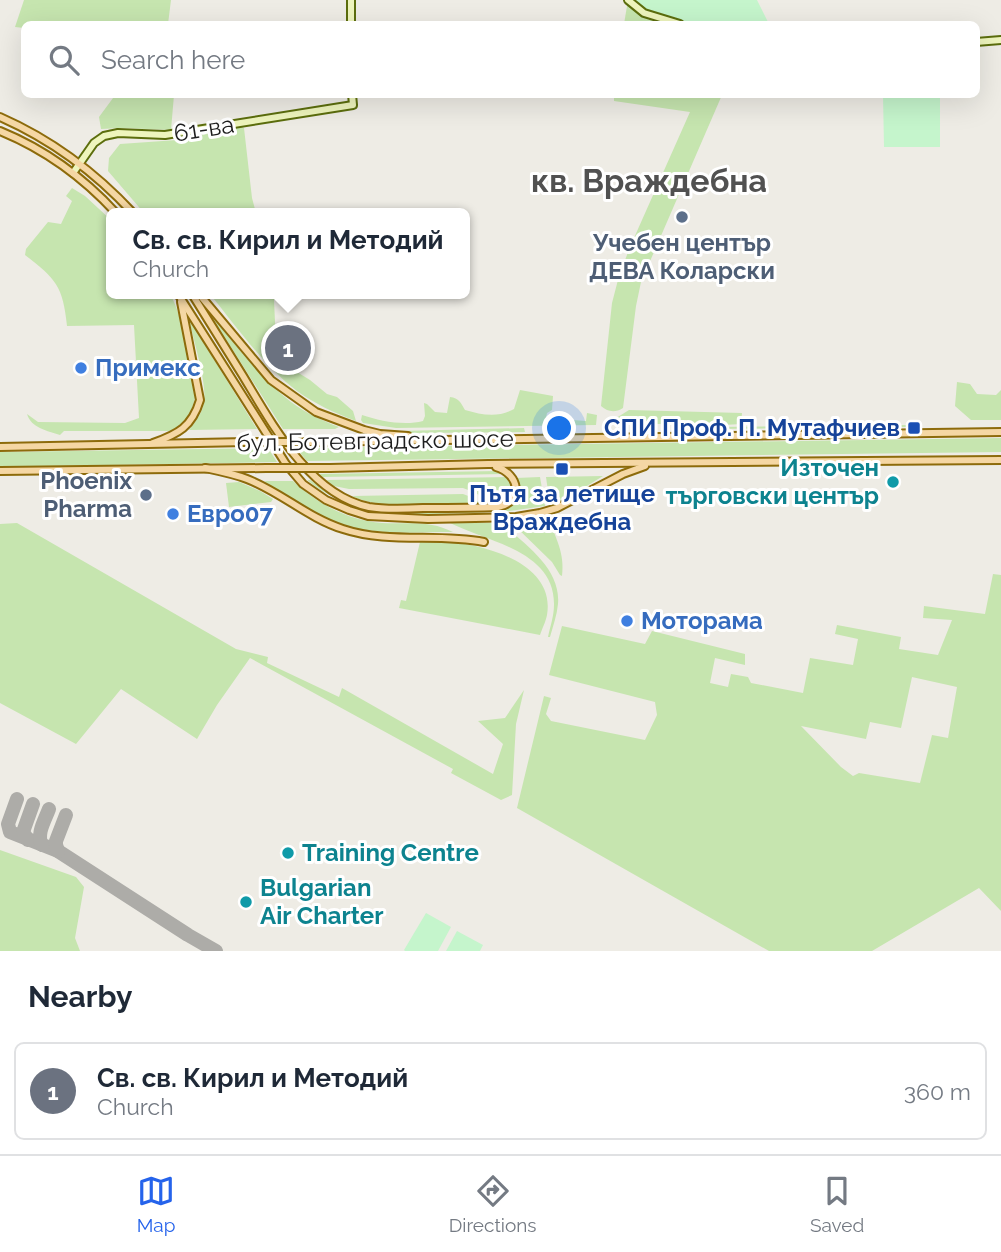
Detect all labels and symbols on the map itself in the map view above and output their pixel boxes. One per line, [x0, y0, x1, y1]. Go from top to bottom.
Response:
street label: 61-ва [172, 109, 236, 148]
district label: кв. Враждебна [531, 162, 767, 199]
marker: Учебен център ДЕВА Коларски [674, 209, 690, 225]
place label: Учебен център ДЕВА Коларски [589, 228, 775, 285]
pin: 1 [265, 322, 311, 374]
place label: Примекс [95, 353, 201, 382]
marker: Примекс [73, 360, 89, 376]
your location [542, 411, 576, 445]
place label: СПИ Проф. П. Мутафчиев [604, 413, 900, 442]
marker: СПИ Проф. П. Мутафчиев [906, 420, 922, 436]
street label: бул. Ботевградско шосе [236, 424, 514, 457]
place label: Източен търговски център [665, 453, 879, 510]
marker: Пътя за летище Враждебна [554, 461, 570, 477]
place label: Phoenix Pharma [40, 466, 132, 523]
marker: Източен търговски център [885, 474, 901, 490]
place label: Пътя за летище Враждебна [469, 479, 655, 536]
marker: Phoenix Pharma [138, 487, 154, 503]
place label: Евро07 [187, 499, 273, 528]
marker: Евро07 [165, 506, 181, 522]
place label: Моторама [641, 606, 763, 635]
marker: Моторама [619, 613, 635, 629]
place label: Training Centre [302, 838, 479, 867]
marker: Training Centre [280, 845, 296, 861]
place label: Bulgarian Air Charter [260, 873, 384, 930]
marker: Bulgarian Air Charter [238, 894, 254, 910]

